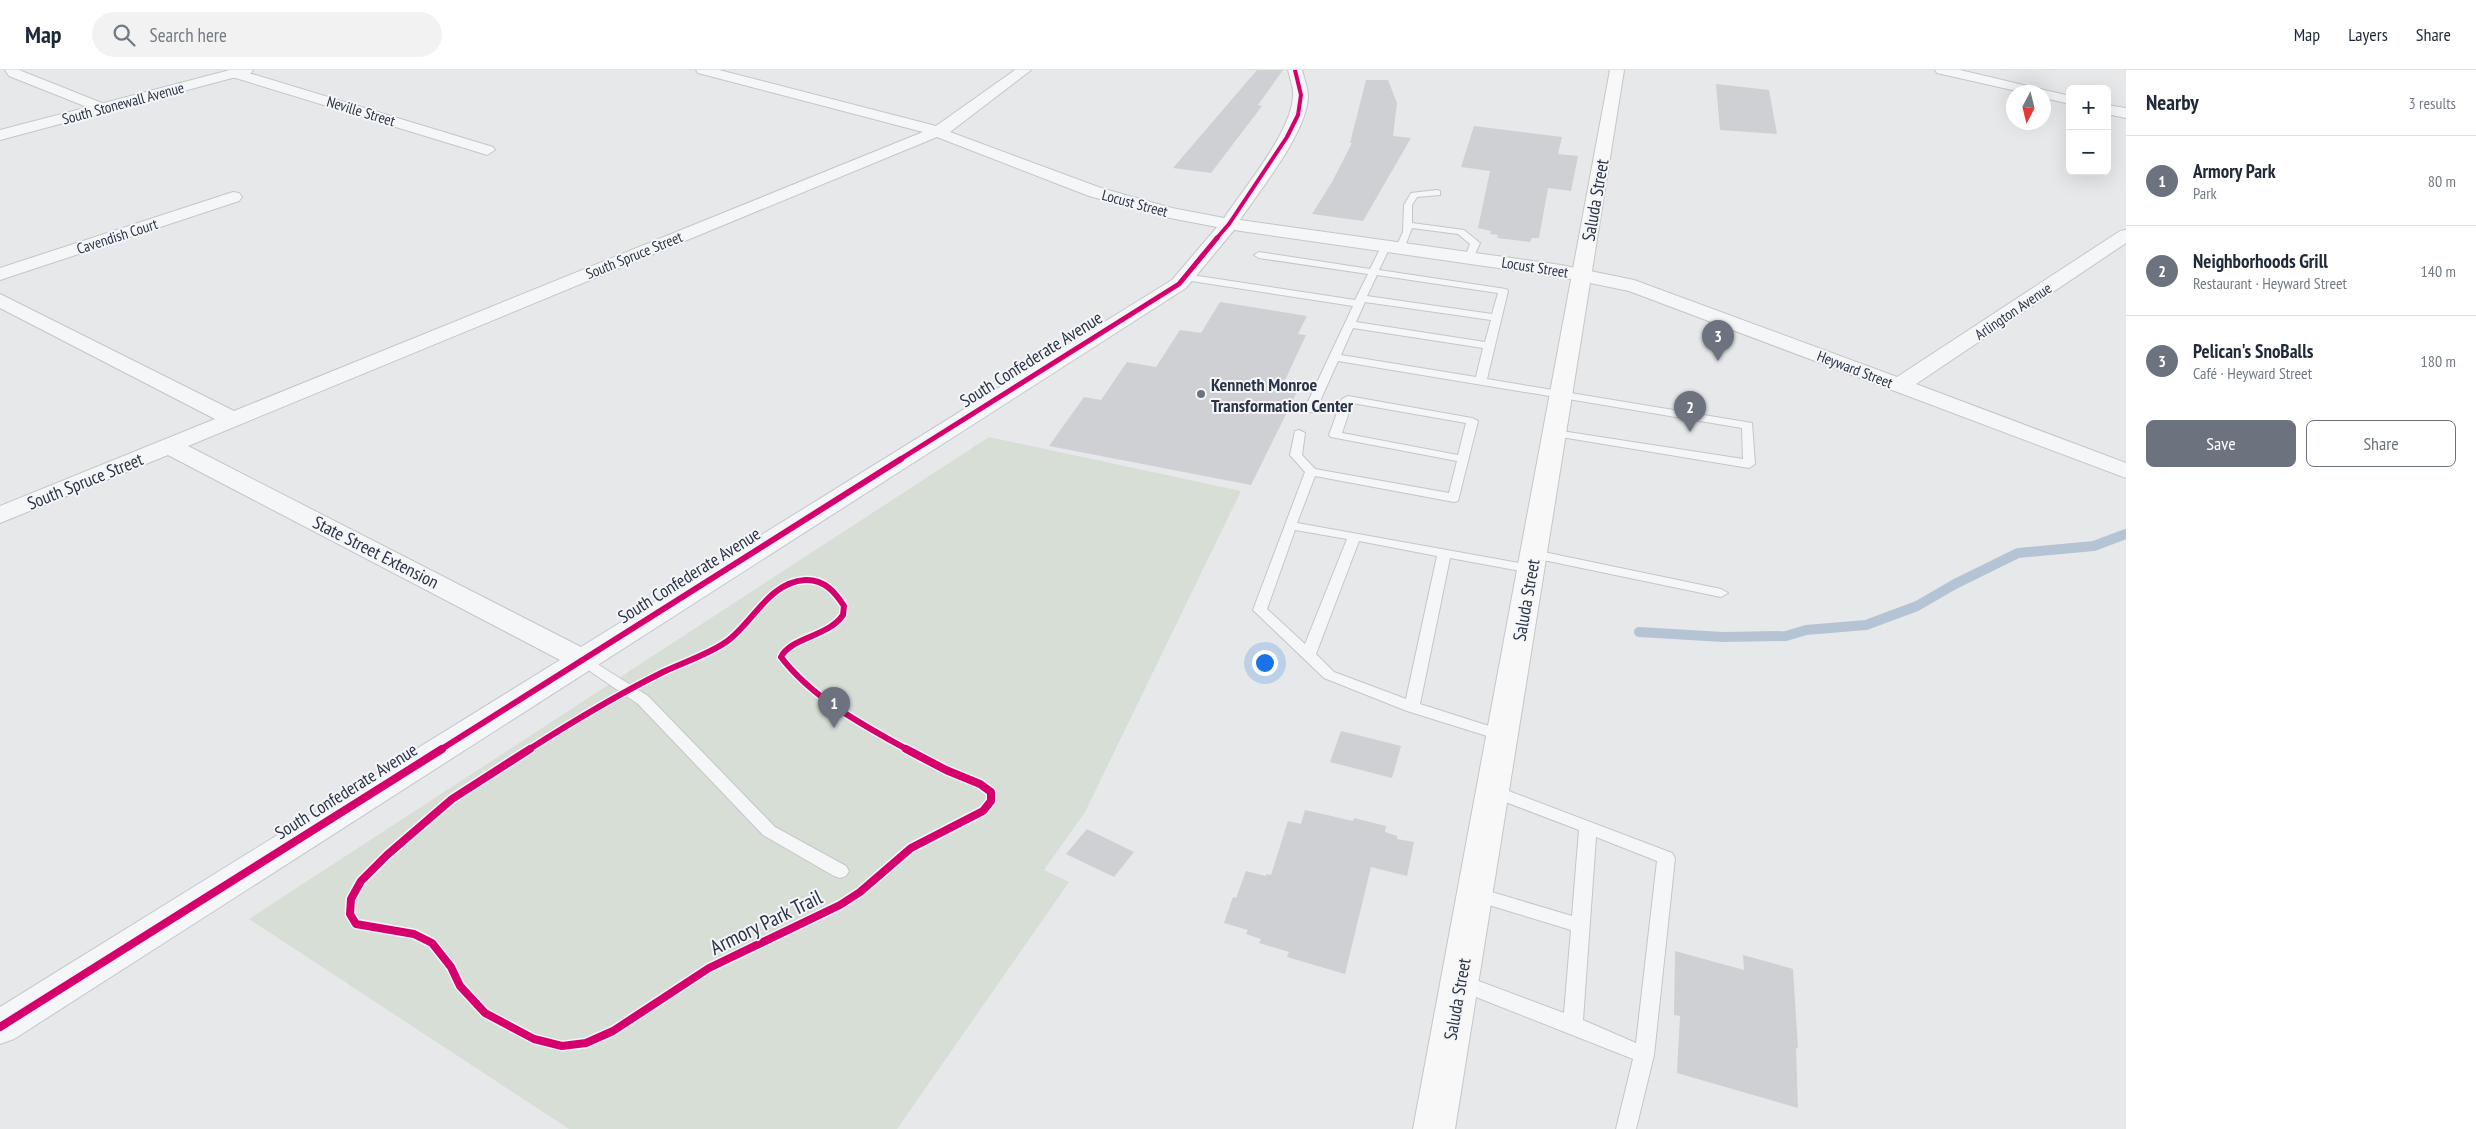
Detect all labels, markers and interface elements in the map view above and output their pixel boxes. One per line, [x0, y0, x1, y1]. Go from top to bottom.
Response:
search box [92, 12, 442, 57]
text: Map [25, 19, 62, 50]
icon: search [110, 21, 138, 49]
text: Search here [150, 23, 227, 47]
text: Map [2294, 23, 2320, 46]
text: Layers [2348, 23, 2388, 46]
text: Share [2416, 23, 2451, 46]
street label: South Stonewall Avenue [60, 78, 186, 128]
north arrow [2006, 85, 2051, 130]
map controls [2066, 85, 2111, 175]
button: + [2066, 85, 2111, 130]
text: Nearby [2146, 89, 2199, 116]
street label: Neville Street [325, 92, 397, 130]
text: 3 results [2409, 93, 2456, 113]
button: − [2066, 130, 2111, 175]
street label: Saluda Street [1576, 157, 1614, 243]
text: Armory Park [2193, 159, 2276, 183]
text: 1 [2158, 171, 2166, 191]
text: 80 m [2428, 171, 2456, 191]
text: Park [2193, 183, 2217, 203]
street label: Locust Street [1100, 185, 1170, 221]
street label: Cavendish Court [74, 214, 160, 258]
street label: South Spruce Street [583, 227, 685, 283]
text: Neighborhoods Grill [2193, 249, 2328, 273]
street label: Locust Street [1500, 252, 1570, 282]
text: 2 [2158, 261, 2166, 281]
text: 140 m [2421, 261, 2456, 281]
text: Restaurant · Heyward Street [2193, 273, 2347, 293]
street label: Arlington Avenue [1971, 278, 2055, 344]
street label: South Confederate Avenue [955, 306, 1107, 412]
pin: 3 [1702, 320, 1734, 361]
text: Pelican's SnoBalls [2193, 339, 2313, 363]
street label: Heyward Street [1815, 346, 1895, 392]
text: 3 [2158, 351, 2166, 371]
text: 180 m [2421, 351, 2456, 371]
text: Café · Heyward Street [2193, 363, 2312, 383]
place label: Kenneth Monroe Transformation Center [1211, 373, 1354, 417]
marker: Kenneth Monroe Transformation Center [1195, 388, 1207, 400]
pin: 2 [1674, 391, 1706, 432]
button: Save [2146, 420, 2296, 467]
button: Share [2306, 420, 2456, 467]
street label: South Spruce Street [24, 447, 146, 515]
street label: State Street Extension [309, 510, 443, 594]
street label: South Confederate Avenue [613, 522, 765, 628]
street label: Saluda Street [1507, 557, 1545, 643]
your location [1252, 650, 1278, 676]
pin: 1 [818, 687, 850, 728]
street label: South Confederate Avenue [270, 738, 422, 844]
street label: Armory Park Trail [705, 883, 827, 961]
street label: Saluda Street [1438, 956, 1476, 1042]

